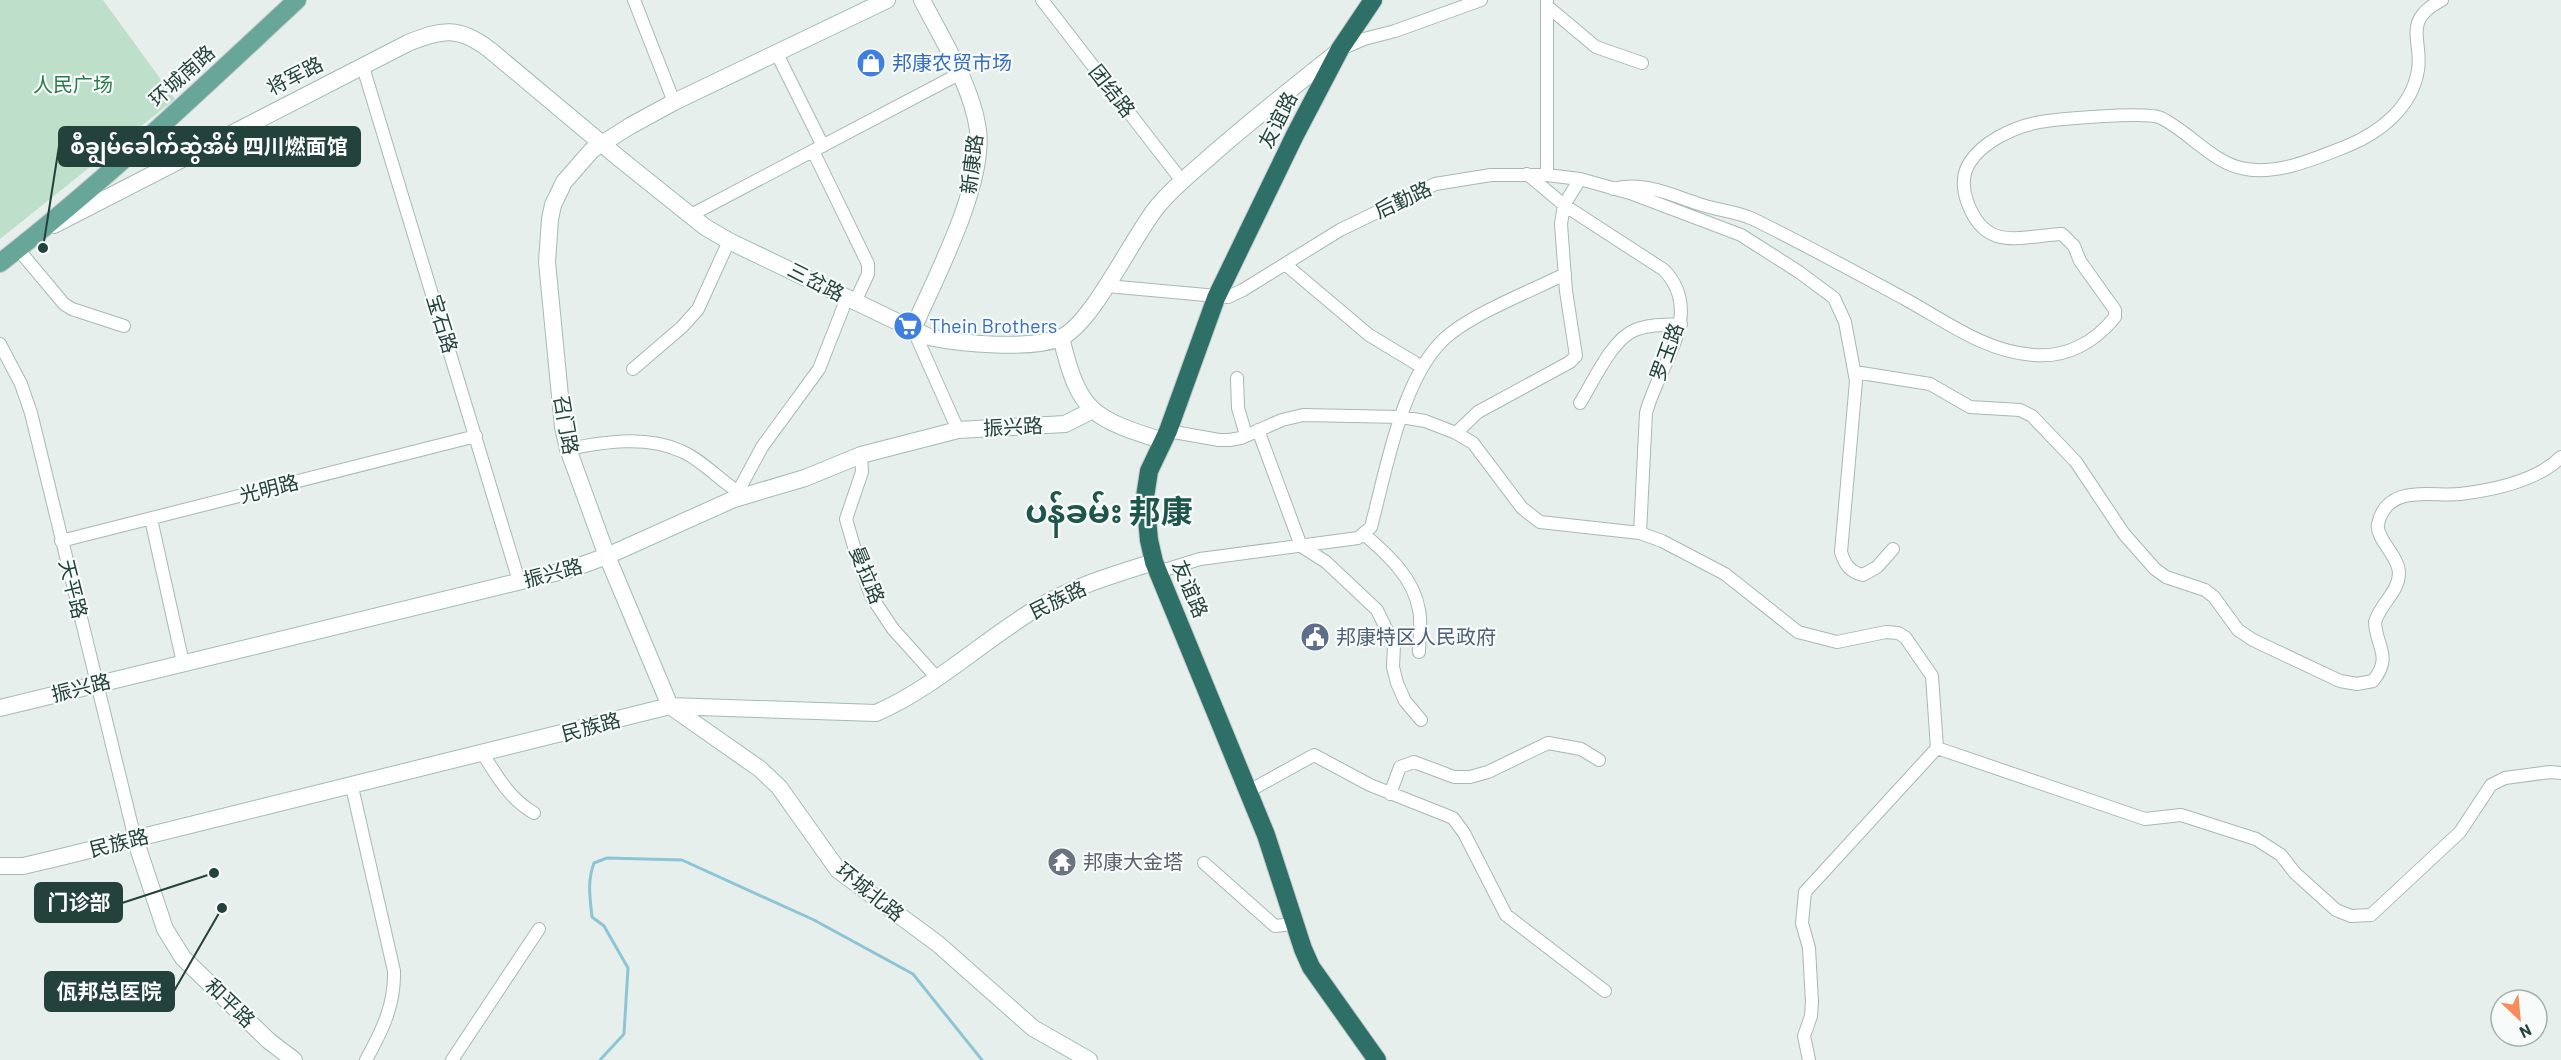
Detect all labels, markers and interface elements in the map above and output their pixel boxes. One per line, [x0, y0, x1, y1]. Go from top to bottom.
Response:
street label: 环城南路 [144, 40, 219, 111]
shop icon: 邦康农贸市场 [855, 47, 887, 79]
place label: 邦康农贸市场 [892, 50, 1012, 74]
street label: 将军路 [262, 51, 327, 99]
street label: 团结路 [1085, 59, 1141, 121]
park label: 人民广场 [33, 72, 113, 96]
street label: 友谊路 [1253, 87, 1301, 152]
callout: စီချွမ်ခေါက်ဆွဲအိမ် 四川燃面馆 [59, 127, 360, 166]
text: စီချွမ်ခေါက်ဆွဲအိမ် 四川燃面馆 [70, 131, 348, 166]
street label: 新康路 [955, 133, 987, 195]
street label: 后勤路 [1370, 176, 1435, 223]
street label: 三岔路 [784, 257, 849, 305]
street label: 宝石路 [423, 292, 463, 356]
supermarket icon: Thein Brothers [892, 310, 924, 342]
place label: Thein Brothers [929, 313, 1057, 337]
street label: 罗玉路 [1645, 319, 1688, 384]
street label: 召门路 [550, 393, 584, 456]
street label: 振兴路 [982, 412, 1044, 440]
street label: 光明路 [237, 469, 301, 507]
district label: ပန်ခမ်း 邦康 [1025, 490, 1193, 538]
street label: 曼拉路 [846, 542, 890, 607]
street label: 振兴路 [521, 553, 585, 591]
street label: 友谊路 [1168, 556, 1214, 621]
street label: 天平路 [55, 557, 93, 621]
street label: 民族路 [1025, 575, 1090, 623]
public building icon: 邦康特区人民政府 [1299, 621, 1331, 653]
place label: 邦康特区人民政府 [1336, 624, 1496, 648]
street label: 振兴路 [49, 668, 113, 706]
street label: 民族路 [559, 707, 623, 745]
street label: 民族路 [87, 823, 151, 861]
temple icon: 邦康大金塔 [1046, 846, 1078, 878]
place label: 邦康大金塔 [1083, 849, 1183, 873]
street label: 环城北路 [832, 857, 909, 926]
callout: 门诊部 [35, 883, 122, 922]
text: 门诊部 [48, 889, 111, 914]
callout: 佤邦总医院 [45, 972, 174, 1011]
street label: 和平路 [201, 973, 261, 1032]
text: 佤邦总医院 [57, 978, 162, 1003]
north arrow [2489, 988, 2549, 1048]
text: N [2517, 1021, 2535, 1043]

